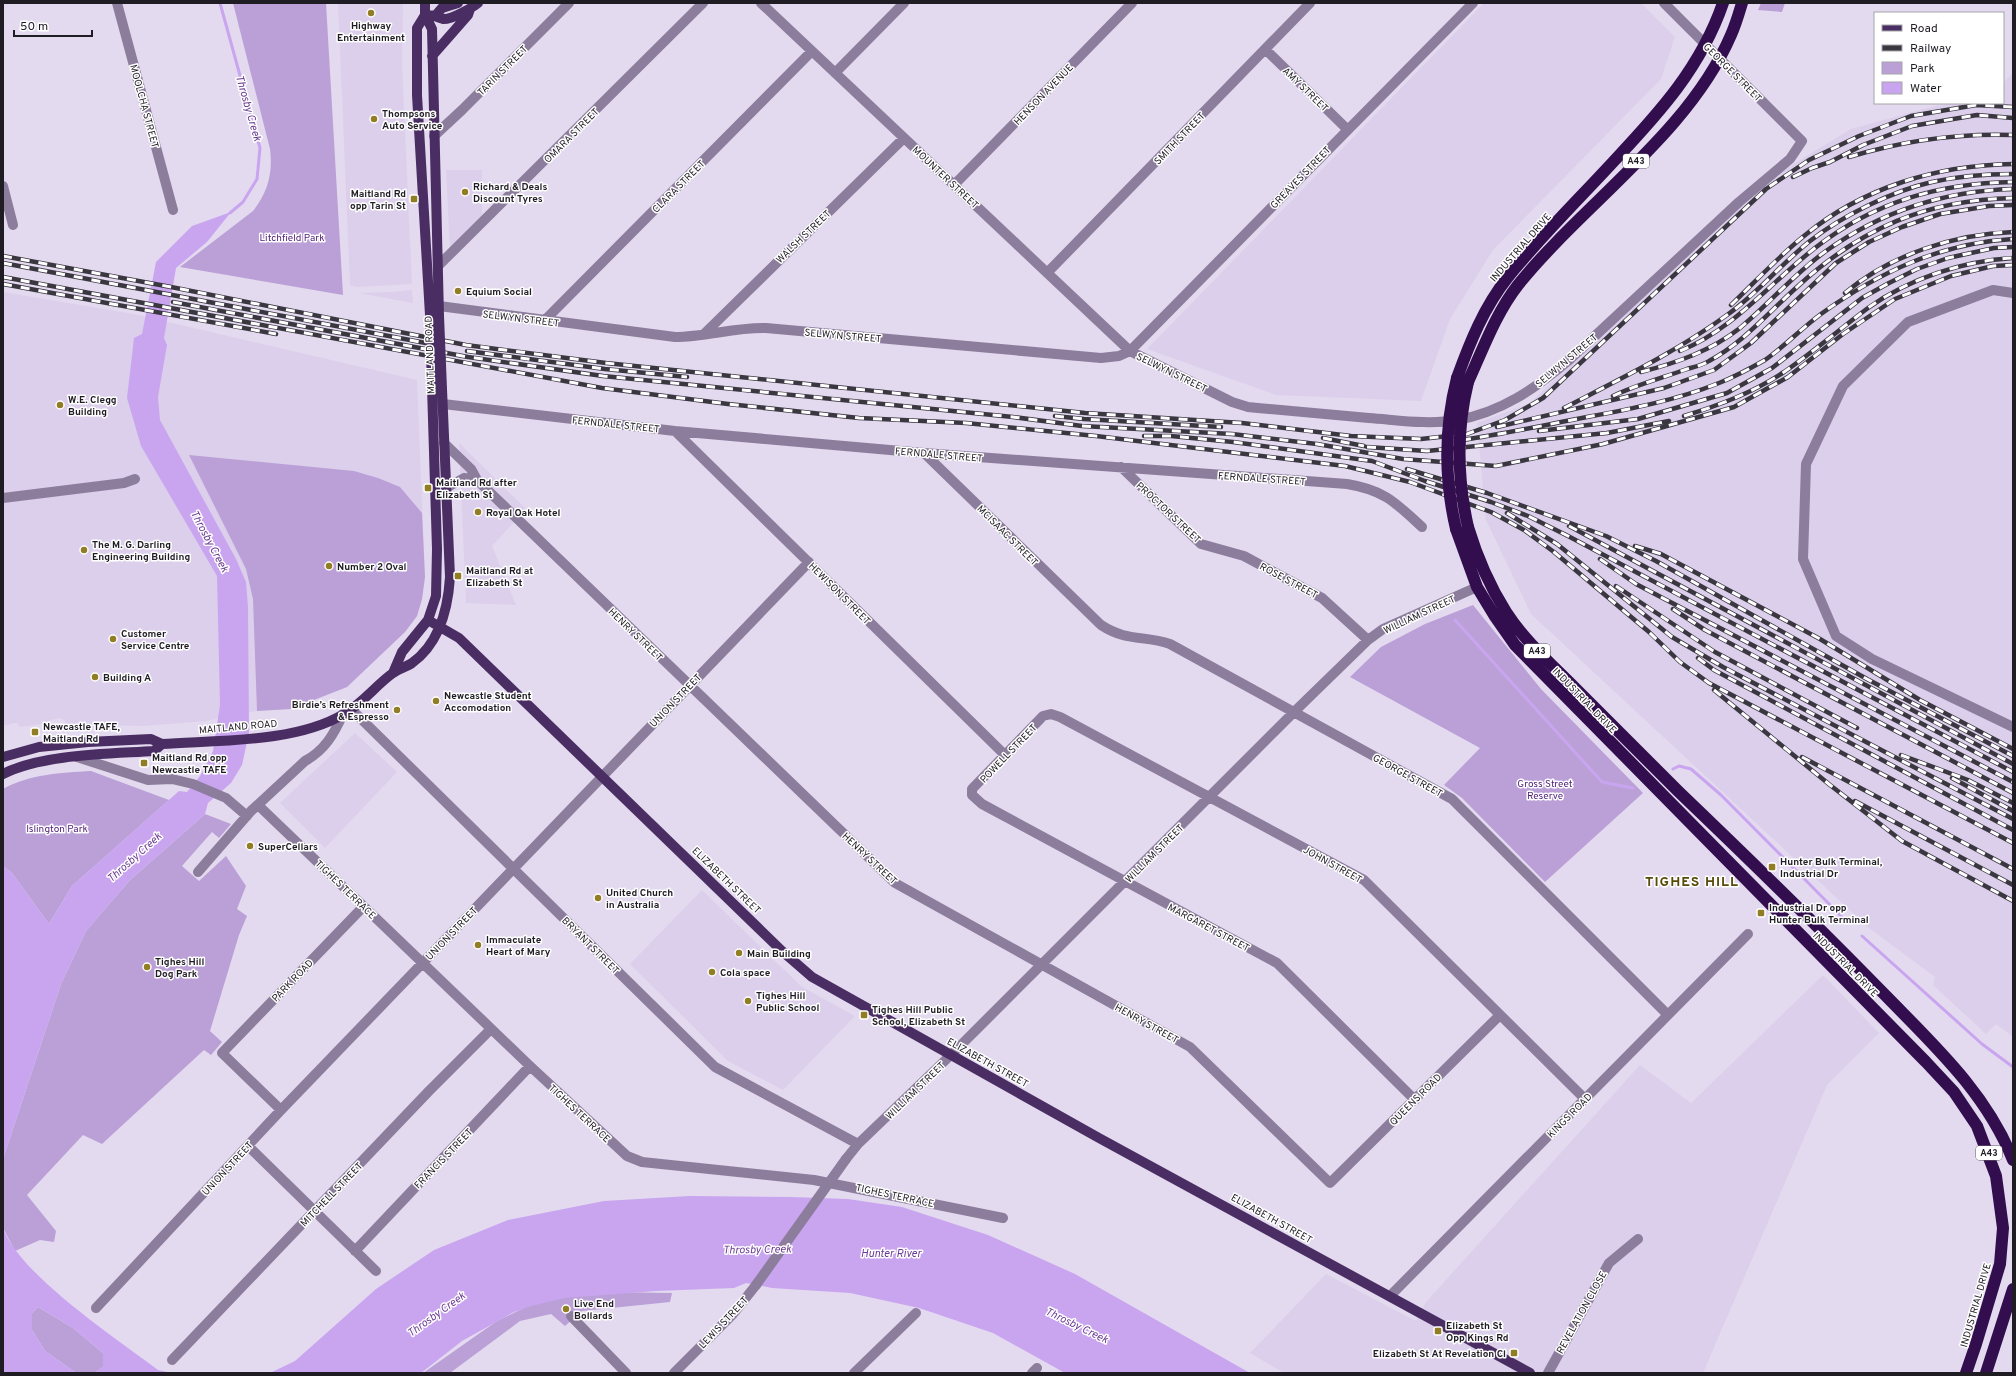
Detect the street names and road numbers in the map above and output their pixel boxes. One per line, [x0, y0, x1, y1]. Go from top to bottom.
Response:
street label: GEORGE STREET [1700, 41, 1764, 105]
street label: TARIN STREET [475, 43, 531, 99]
street label: HENSON AVENUE [1011, 62, 1077, 128]
street label: MOOLCHA STREET [126, 63, 161, 150]
street label: AMY STREET [1279, 65, 1331, 115]
street label: OMARA STREET [542, 106, 603, 166]
street label: SMITH STREET [1152, 110, 1208, 168]
street label: MOUNTER STREET [909, 144, 981, 212]
street label: GREAVES STREET [1268, 144, 1334, 212]
road number: A43 [1623, 154, 1649, 168]
street label: CLARA STREET [650, 158, 708, 216]
street label: WALSH STREET [774, 208, 834, 267]
street label: INDUSTRIAL DRIVE [1488, 211, 1555, 285]
street label: SELWYN STREET [482, 308, 560, 331]
street label: MAITLAND ROAD [423, 315, 438, 394]
street label: SELWYN STREET [804, 327, 882, 346]
street label: SELWYN STREET [1533, 331, 1601, 391]
street label: SELWYN STREET [1134, 351, 1209, 396]
street label: FERNDALE STREET [571, 414, 660, 437]
street label: FERNDALE STREET [894, 445, 983, 466]
street label: FERNDALE STREET [1217, 470, 1306, 489]
street label: PROCTOR STREET [1133, 480, 1203, 547]
street label: MCISAAC STREET [974, 503, 1040, 569]
street label: HEWISON STREET [805, 560, 873, 628]
street label: ROSE STREET [1257, 560, 1320, 602]
street label: WILLIAM STREET [1382, 593, 1458, 638]
street label: HENRY STREET [605, 606, 665, 664]
road number: A43 [1524, 644, 1550, 658]
street label: INDUSTRIAL DRIVE [1549, 665, 1619, 737]
street label: UNION STREET [647, 671, 705, 731]
street label: MAITLAND ROAD [198, 718, 278, 737]
street label: POWELL STREET [978, 722, 1041, 786]
street label: GEORGE STREET [1370, 752, 1445, 801]
street label: WILLIAM STREET [1123, 822, 1187, 886]
street label: HENRY STREET [839, 830, 899, 888]
street label: JOHN STREET [1301, 844, 1364, 887]
street label: ELIZABETH STREET [689, 845, 763, 917]
street label: TIGHES TERRACE [312, 858, 378, 922]
street label: MARGARET STREET [1165, 901, 1252, 955]
street label: UNION STREET [423, 904, 481, 964]
street label: BRYANT STREET [559, 915, 621, 978]
street label: INDUSTRIAL DRIVE [1809, 930, 1880, 1001]
street label: PARK ROAD [270, 957, 317, 1005]
street label: HENRY STREET [1112, 1001, 1181, 1047]
street label: ELIZABETH STREET [944, 1036, 1030, 1091]
street label: WILLIAM STREET [884, 1059, 949, 1123]
street label: QUEENS ROAD [1387, 1071, 1445, 1129]
street label: TIGHES TERRACE [545, 1082, 613, 1146]
street label: KINGS ROAD [1545, 1091, 1595, 1141]
street label: FRANCIS STREET [412, 1126, 476, 1192]
street label: UNION STREET [200, 1139, 257, 1199]
road number: A43 [1976, 1146, 2002, 1160]
street label: MITCHELL STREET [298, 1160, 366, 1230]
street label: TIGHES TERRACE [854, 1182, 935, 1211]
street label: ELIZABETH STREET [1228, 1192, 1314, 1247]
street label: INDUSTRIAL DRIVE [1958, 1262, 1995, 1349]
street label: REVELATION CLOSE [1554, 1269, 1610, 1356]
street label: LEWIS STREET [697, 1294, 752, 1352]

